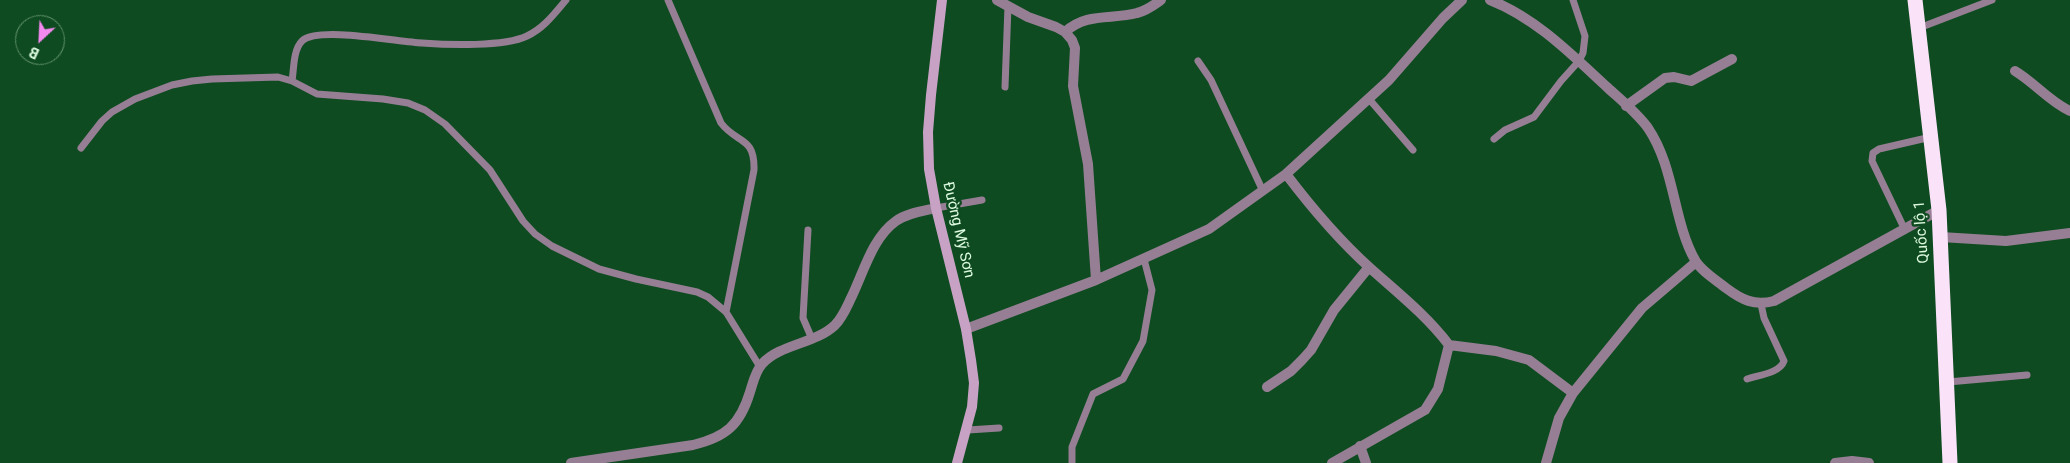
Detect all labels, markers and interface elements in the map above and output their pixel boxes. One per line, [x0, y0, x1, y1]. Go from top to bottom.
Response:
north arrow [15, 15, 65, 65]
text: B [27, 44, 42, 62]
street label: Đường Mỹ Sơn [938, 180, 978, 280]
street label: Quốc lộ 1 [1911, 200, 1933, 264]

